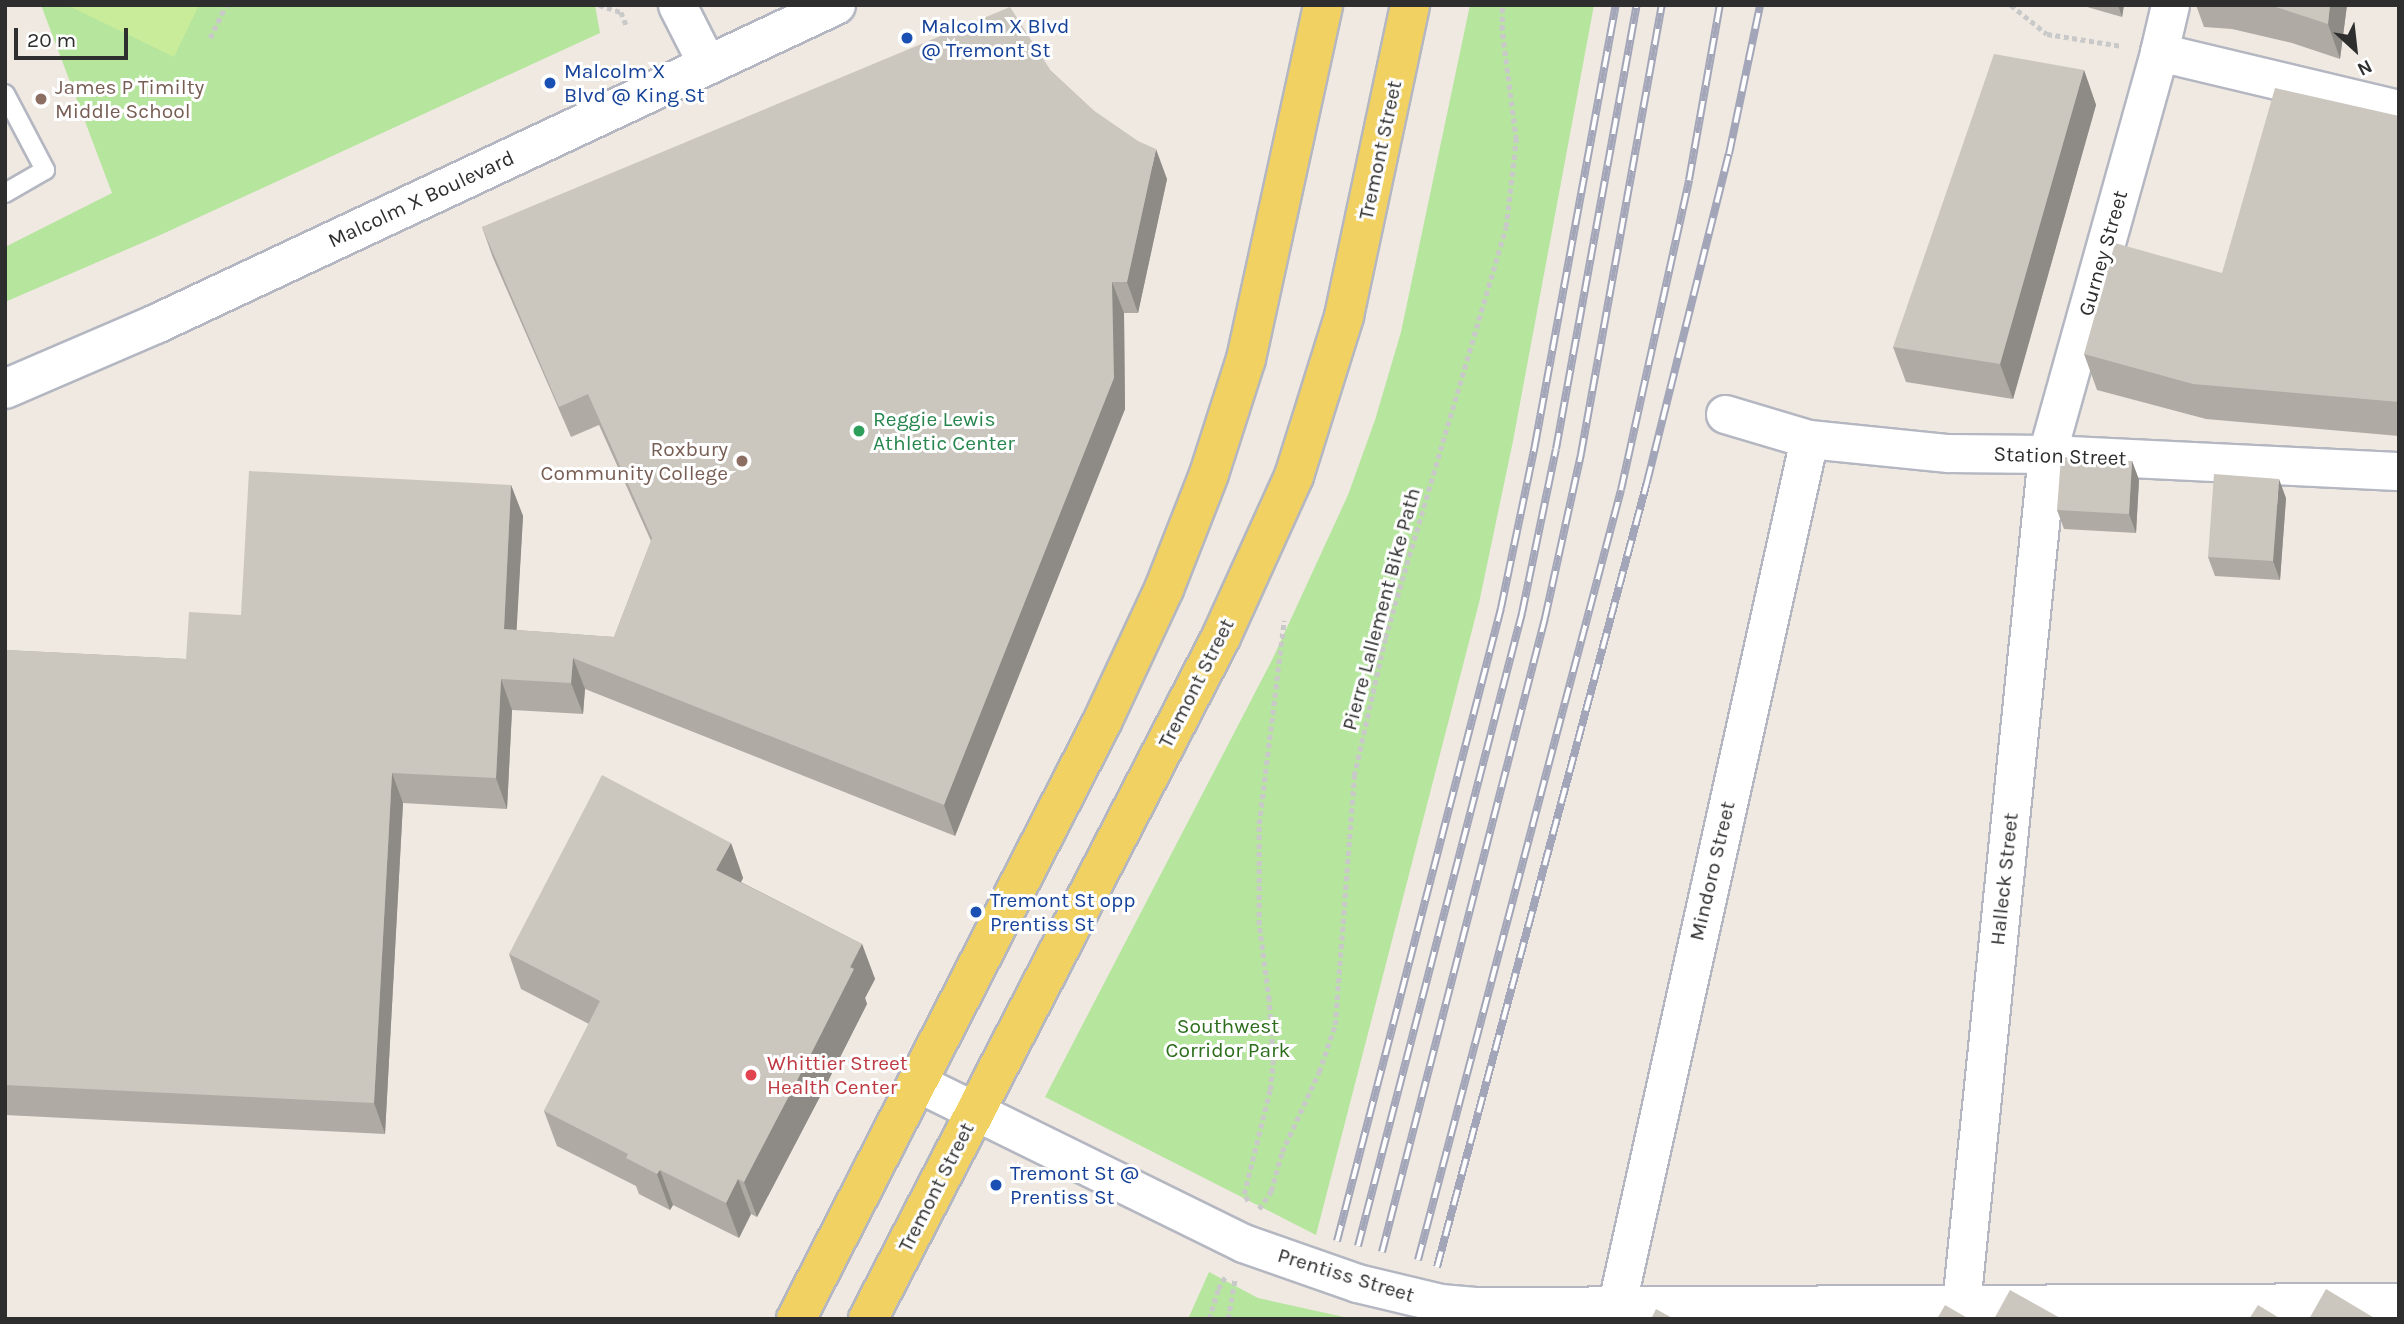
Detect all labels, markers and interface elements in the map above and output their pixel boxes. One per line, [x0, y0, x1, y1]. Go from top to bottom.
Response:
place label: Malcolm X Blvd @ Tremont St [921, 13, 1069, 63]
scale bar [18, 14, 131, 58]
north arrow [2320, 14, 2390, 84]
text: 20 m [27, 28, 76, 52]
marker: Malcolm X Blvd @ Tremont St [899, 30, 915, 46]
text: N [2353, 55, 2376, 81]
place label: Malcolm X Blvd @ King St [564, 58, 705, 108]
place label: James P Timilty Middle School [55, 74, 204, 124]
marker: Malcolm X Blvd @ King St [542, 75, 558, 91]
street label: Tremont Street [1353, 78, 1407, 222]
marker: James P Timilty Middle School [33, 91, 49, 107]
street label: Malcolm X Boulevard [324, 145, 518, 253]
street label: Gurney Street [2073, 187, 2133, 319]
place label: Reggie Lewis Athletic Center [873, 406, 1015, 456]
marker: Reggie Lewis Athletic Center [851, 423, 867, 439]
place label: Roxbury Community College [541, 436, 728, 486]
street label: Station Street [1993, 441, 2127, 471]
marker: Roxbury Community College [734, 453, 750, 469]
street label: Pierre Lallement Bike Path [1336, 485, 1426, 733]
street label: Tremont Street [1153, 614, 1239, 752]
street label: Mindoro Street [1684, 799, 1740, 943]
street label: Halleck Street [1984, 811, 2024, 947]
place label: Tremont St opp Prentiss St [990, 887, 1136, 937]
marker: Tremont St opp Prentiss St [968, 904, 984, 920]
park label: Southwest Corridor Park [1166, 1013, 1290, 1063]
place label: Whittier Street Health Center [767, 1050, 908, 1100]
marker: Whittier Street Health Center [741, 1065, 761, 1085]
street label: Tremont Street [893, 1118, 979, 1256]
place label: Tremont St @ Prentiss St [1010, 1160, 1139, 1210]
marker: Tremont St @ Prentiss St [988, 1177, 1004, 1193]
street label: Prentiss Street [1275, 1242, 1417, 1308]

